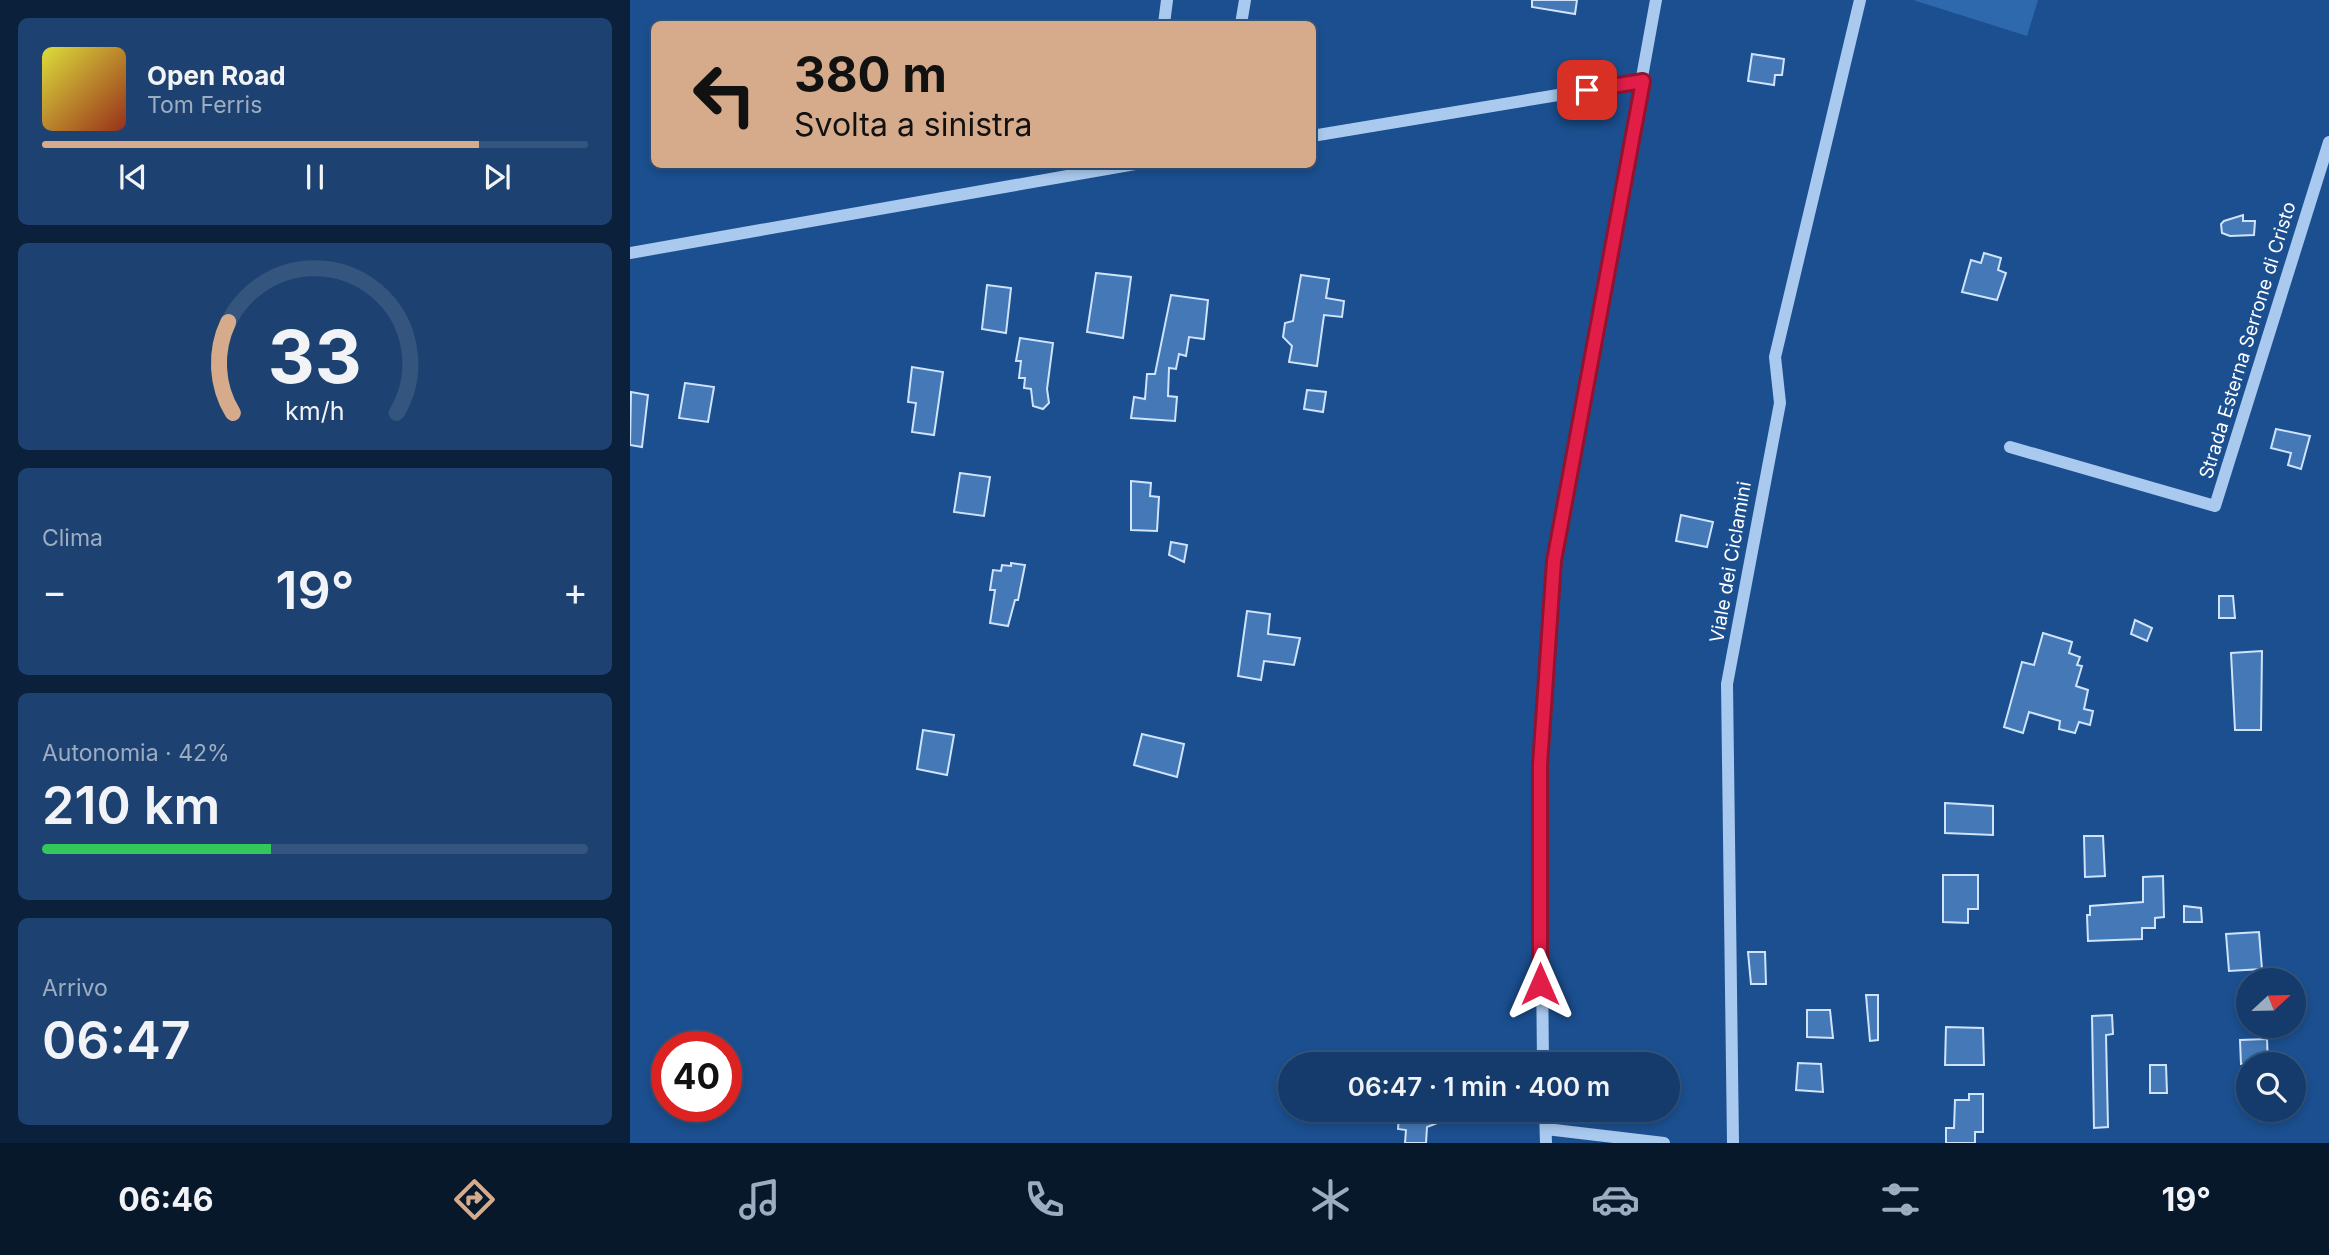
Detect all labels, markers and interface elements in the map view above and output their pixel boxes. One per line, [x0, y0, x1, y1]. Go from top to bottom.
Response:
text: 380 m [794, 45, 947, 104]
icon: left [679, 49, 770, 140]
text: Open Road [147, 60, 286, 91]
pin [1557, 60, 1617, 120]
icon: arrive [1568, 71, 1606, 109]
text: Tom Ferris [147, 91, 262, 119]
text: Svolta a sinistra [794, 105, 1033, 144]
icon: previous [114, 158, 152, 196]
icon: pause [296, 158, 334, 196]
icon: next [478, 158, 516, 196]
street label: Strada Esterna Serrone di Cristo [2194, 199, 2301, 482]
text: 33 [268, 312, 362, 401]
text: km/h [285, 395, 345, 425]
street label: Viale dei Ciclamini [1705, 479, 1756, 645]
text: Clima [42, 524, 103, 552]
text: 19° [275, 559, 355, 622]
text: − [42, 568, 67, 614]
text: + [563, 568, 588, 614]
text: Autonomia · 42% [42, 739, 230, 767]
text: 210 km [42, 774, 220, 837]
position arrow [1503, 947, 1577, 1021]
north arrow [2236, 968, 2306, 1038]
map controls [2236, 968, 2306, 1122]
text: Arrivo [42, 974, 108, 1002]
text: 06:47 [42, 1009, 191, 1072]
speed limit sign: 40 [651, 1031, 742, 1122]
button: search [2236, 1052, 2306, 1122]
text: 06:47 · 1 min · 400 m [1348, 1071, 1610, 1102]
icon: directions [450, 1175, 499, 1224]
icon: music [735, 1175, 784, 1224]
icon: phone [1020, 1175, 1069, 1224]
icon: climate [1306, 1175, 1355, 1224]
icon: car [1591, 1175, 1640, 1224]
icon: filters [1876, 1175, 1925, 1224]
text: 06:46 [118, 1180, 214, 1219]
text: 19° [2162, 1180, 2211, 1219]

